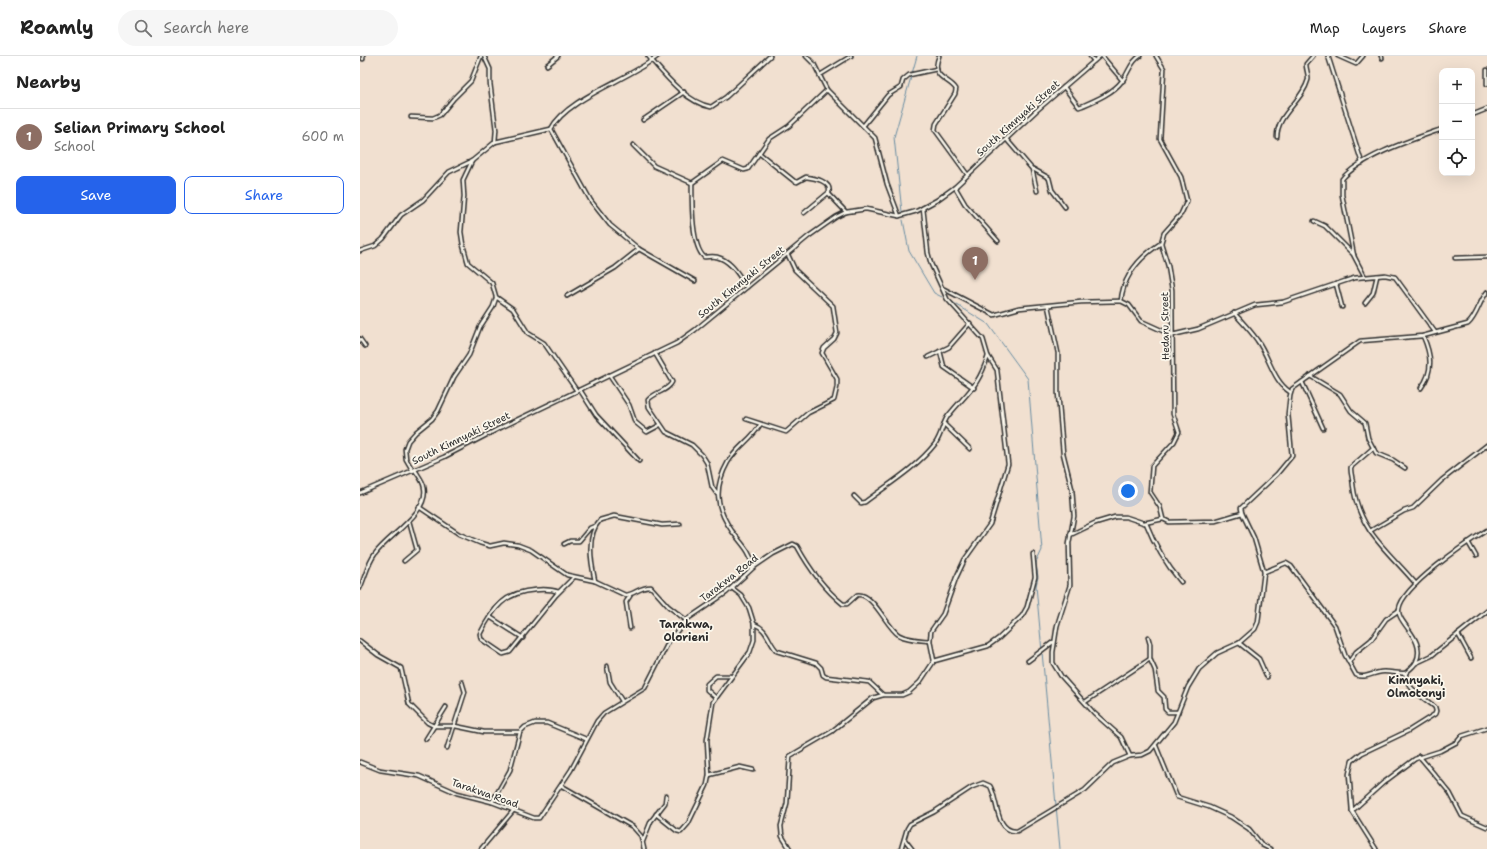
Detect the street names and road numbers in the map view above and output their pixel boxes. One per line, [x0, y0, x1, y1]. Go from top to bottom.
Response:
street label: South Kimnyaki Street [974, 77, 1062, 159]
street label: South Kimnyaki Street [695, 243, 787, 321]
street label: Hedaru Street [1158, 292, 1172, 360]
street label: South Kimnyaki Street [410, 409, 512, 467]
street label: Tarakwa Road [697, 551, 761, 605]
street label: Tarakwa Road [450, 775, 521, 811]

